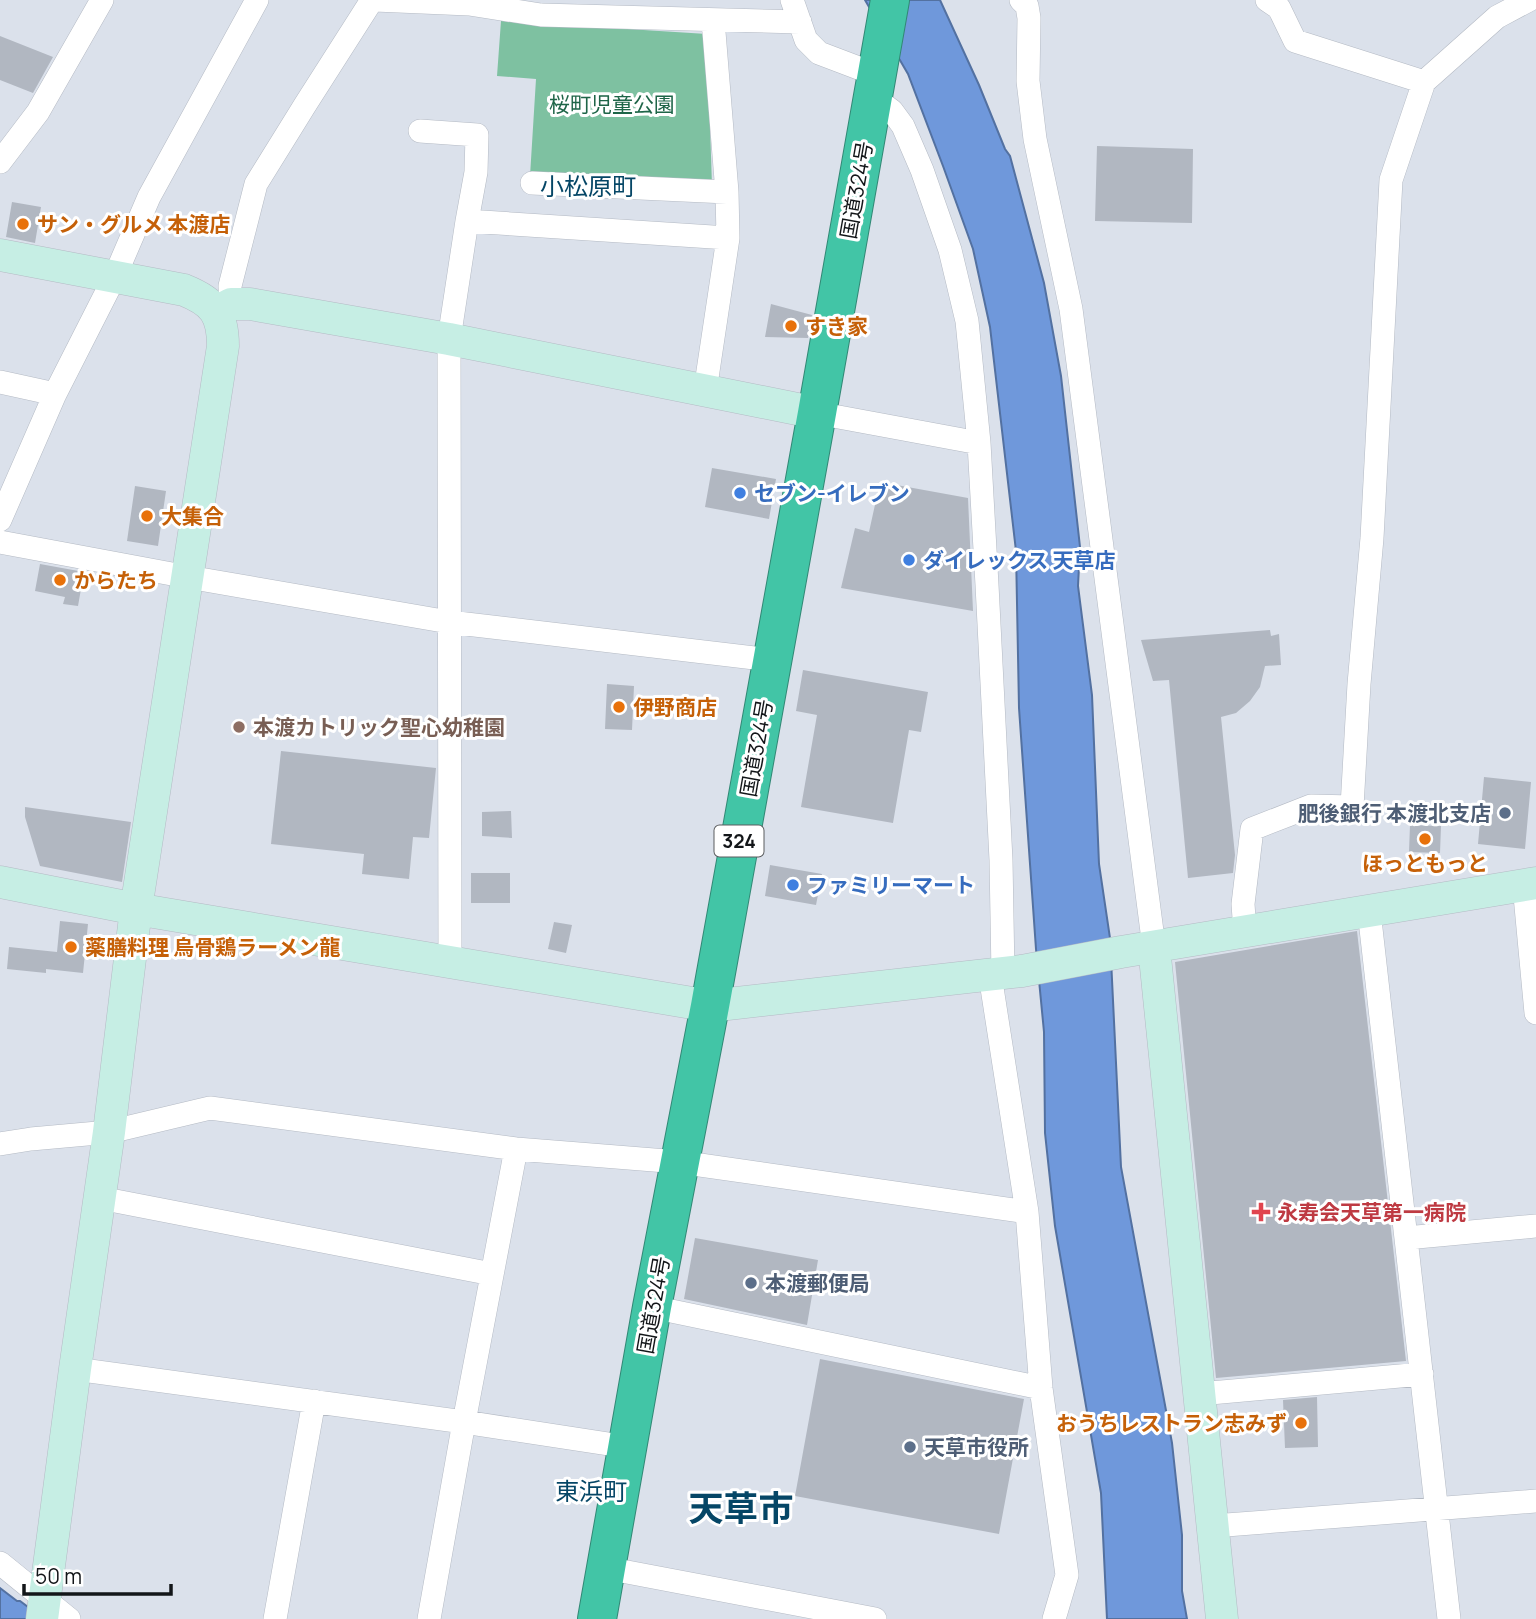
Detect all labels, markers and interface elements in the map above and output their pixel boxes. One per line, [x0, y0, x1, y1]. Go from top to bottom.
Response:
park label: 桜町児童公園 [549, 90, 675, 118]
street label: 国道324号 [834, 139, 878, 241]
district label: 小松原町 [540, 169, 636, 202]
place label: サン・グルメ 本渡店 [37, 210, 230, 238]
marker: サン・グルメ 本渡店 [15, 216, 31, 232]
place label: すき家 [805, 312, 868, 340]
marker: すき家 [783, 318, 799, 334]
place label: セブン-イレブン [754, 479, 910, 507]
marker: セブン-イレブン [732, 485, 748, 501]
place label: 大集合 [161, 502, 224, 530]
marker: 大集合 [139, 508, 155, 524]
place label: ダイレックス 天草店 [923, 546, 1116, 574]
marker: ダイレックス 天草店 [901, 552, 917, 568]
place label: からたち [74, 566, 158, 594]
marker: からたち [52, 572, 68, 588]
place label: 伊野商店 [633, 693, 717, 721]
street label: 国道324号 [734, 697, 778, 799]
marker: 伊野商店 [611, 699, 627, 715]
place label: 本渡カトリック聖心幼稚園 [253, 713, 505, 741]
marker: 本渡カトリック聖心幼稚園 [231, 719, 247, 735]
place label: 肥後銀行 本渡北支店 [1298, 799, 1491, 827]
marker: 肥後銀行 本渡北支店 [1497, 805, 1513, 821]
road number: 324 [714, 826, 764, 856]
marker: ほっともっと [1417, 831, 1433, 847]
place label: ほっともっと [1362, 849, 1488, 877]
place label: ファミリーマート [807, 871, 975, 899]
marker: ファミリーマート [785, 877, 801, 893]
place label: 薬膳料理 烏骨鶏ラーメン龍 [85, 933, 340, 961]
marker: 薬膳料理 烏骨鶏ラーメン龍 [63, 939, 79, 955]
place label: 永寿会天草第一病院 [1277, 1198, 1466, 1226]
marker: 永寿会天草第一病院 [1251, 1202, 1271, 1222]
street label: 国道324号 [631, 1254, 675, 1356]
place label: 本渡郵便局 [765, 1269, 870, 1297]
marker: 本渡郵便局 [743, 1275, 759, 1291]
place label: おうちレストラン志みず [1056, 1409, 1287, 1437]
marker: おうちレストラン志みず [1293, 1415, 1309, 1431]
place label: 天草市役所 [924, 1433, 1029, 1461]
marker: 天草市役所 [902, 1439, 918, 1455]
district label: 東浜町 [555, 1474, 627, 1507]
district label: 天草市 [688, 1484, 794, 1532]
scale bar [24, 1552, 172, 1596]
text: 50 m [35, 1562, 82, 1590]

